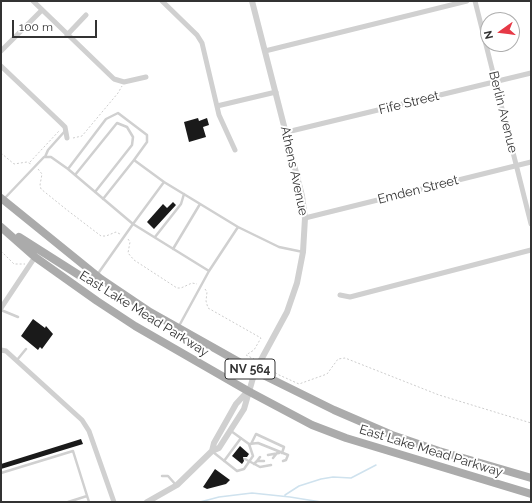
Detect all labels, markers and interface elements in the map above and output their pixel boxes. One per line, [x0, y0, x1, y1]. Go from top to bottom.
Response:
scale bar [14, 12, 99, 38]
north arrow [480, 12, 520, 52]
text: 100 m [19, 20, 53, 34]
text: N [482, 29, 496, 40]
street label: Berlin Avenue [485, 69, 521, 155]
street label: Fife Street [377, 88, 441, 118]
street label: Athens Avenue [277, 125, 311, 217]
street label: Emden Street [376, 172, 460, 208]
street label: East Lake Mead Parkway [77, 268, 211, 360]
road number: NV 564 [225, 359, 275, 379]
street label: East Lake Mead Parkway [357, 422, 505, 480]

